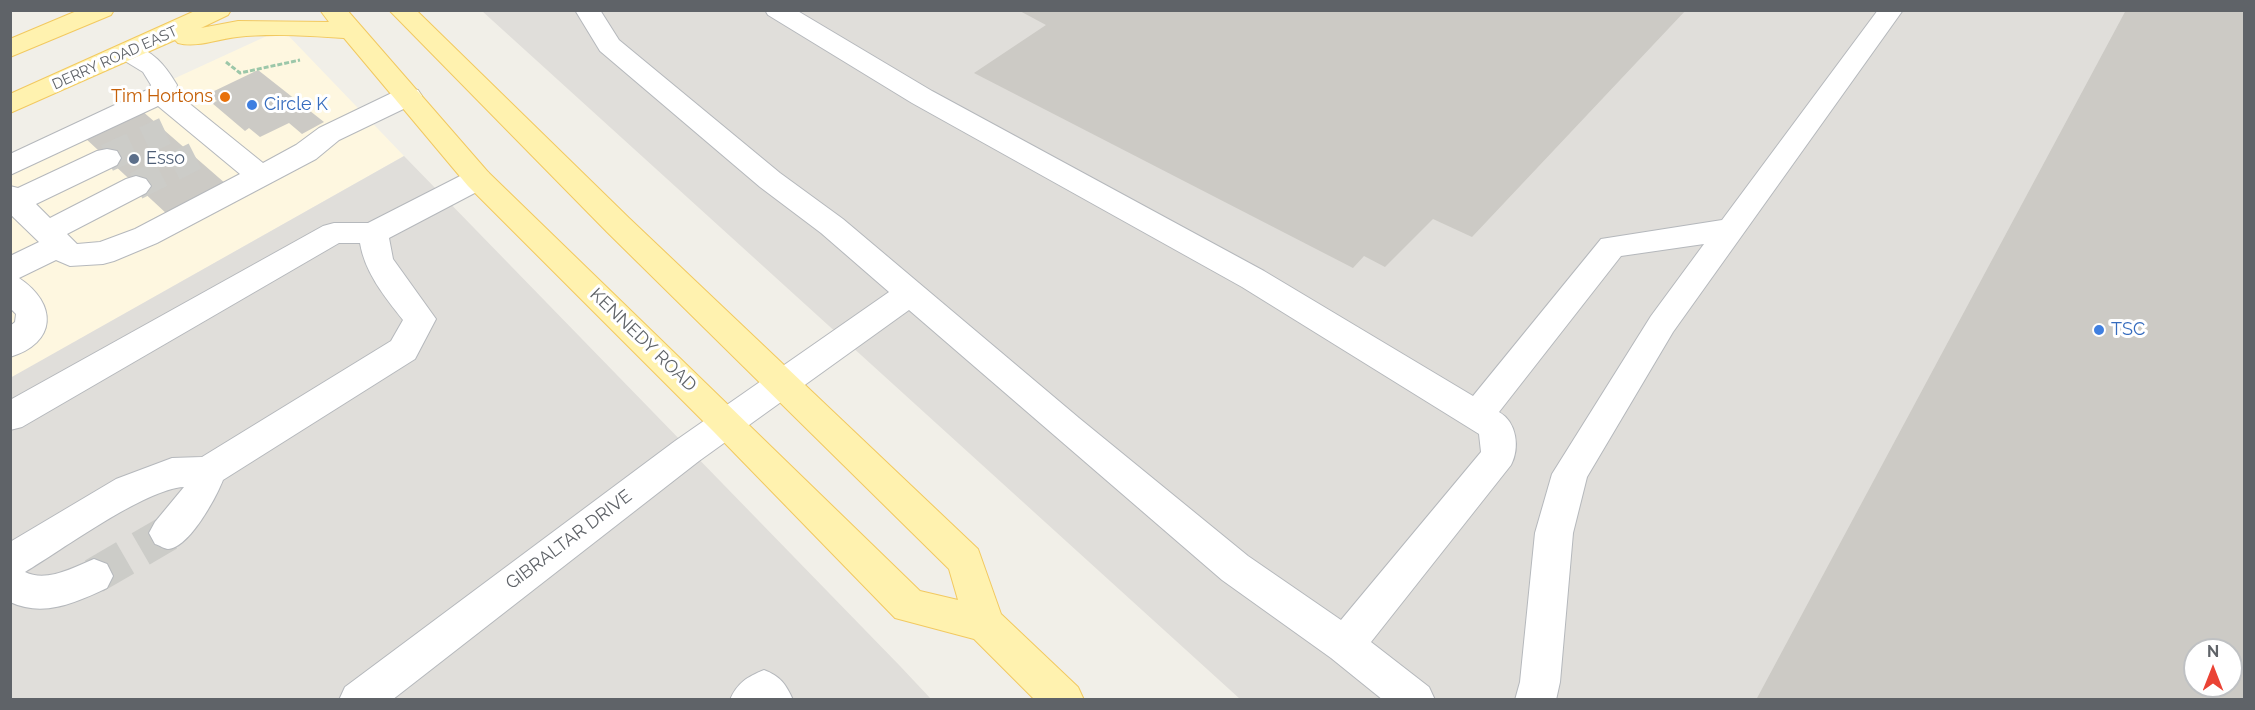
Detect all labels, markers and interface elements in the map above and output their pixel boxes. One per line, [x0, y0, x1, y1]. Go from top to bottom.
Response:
street label: DERRY ROAD EAST [50, 22, 180, 94]
place label: Tim Hortons [111, 86, 213, 108]
marker: Tim Hortons [218, 90, 232, 104]
place label: Circle K [264, 94, 328, 116]
marker: Circle K [245, 98, 259, 112]
place label: Esso [146, 148, 185, 170]
marker: Esso [127, 152, 141, 166]
street label: KENNEDY ROAD [585, 284, 701, 396]
place label: TSC [2111, 319, 2145, 341]
marker: TSC [2092, 323, 2106, 337]
street label: GIBRALTAR DRIVE [502, 486, 636, 594]
north arrow [2183, 638, 2243, 698]
text: N [2207, 642, 2219, 661]

